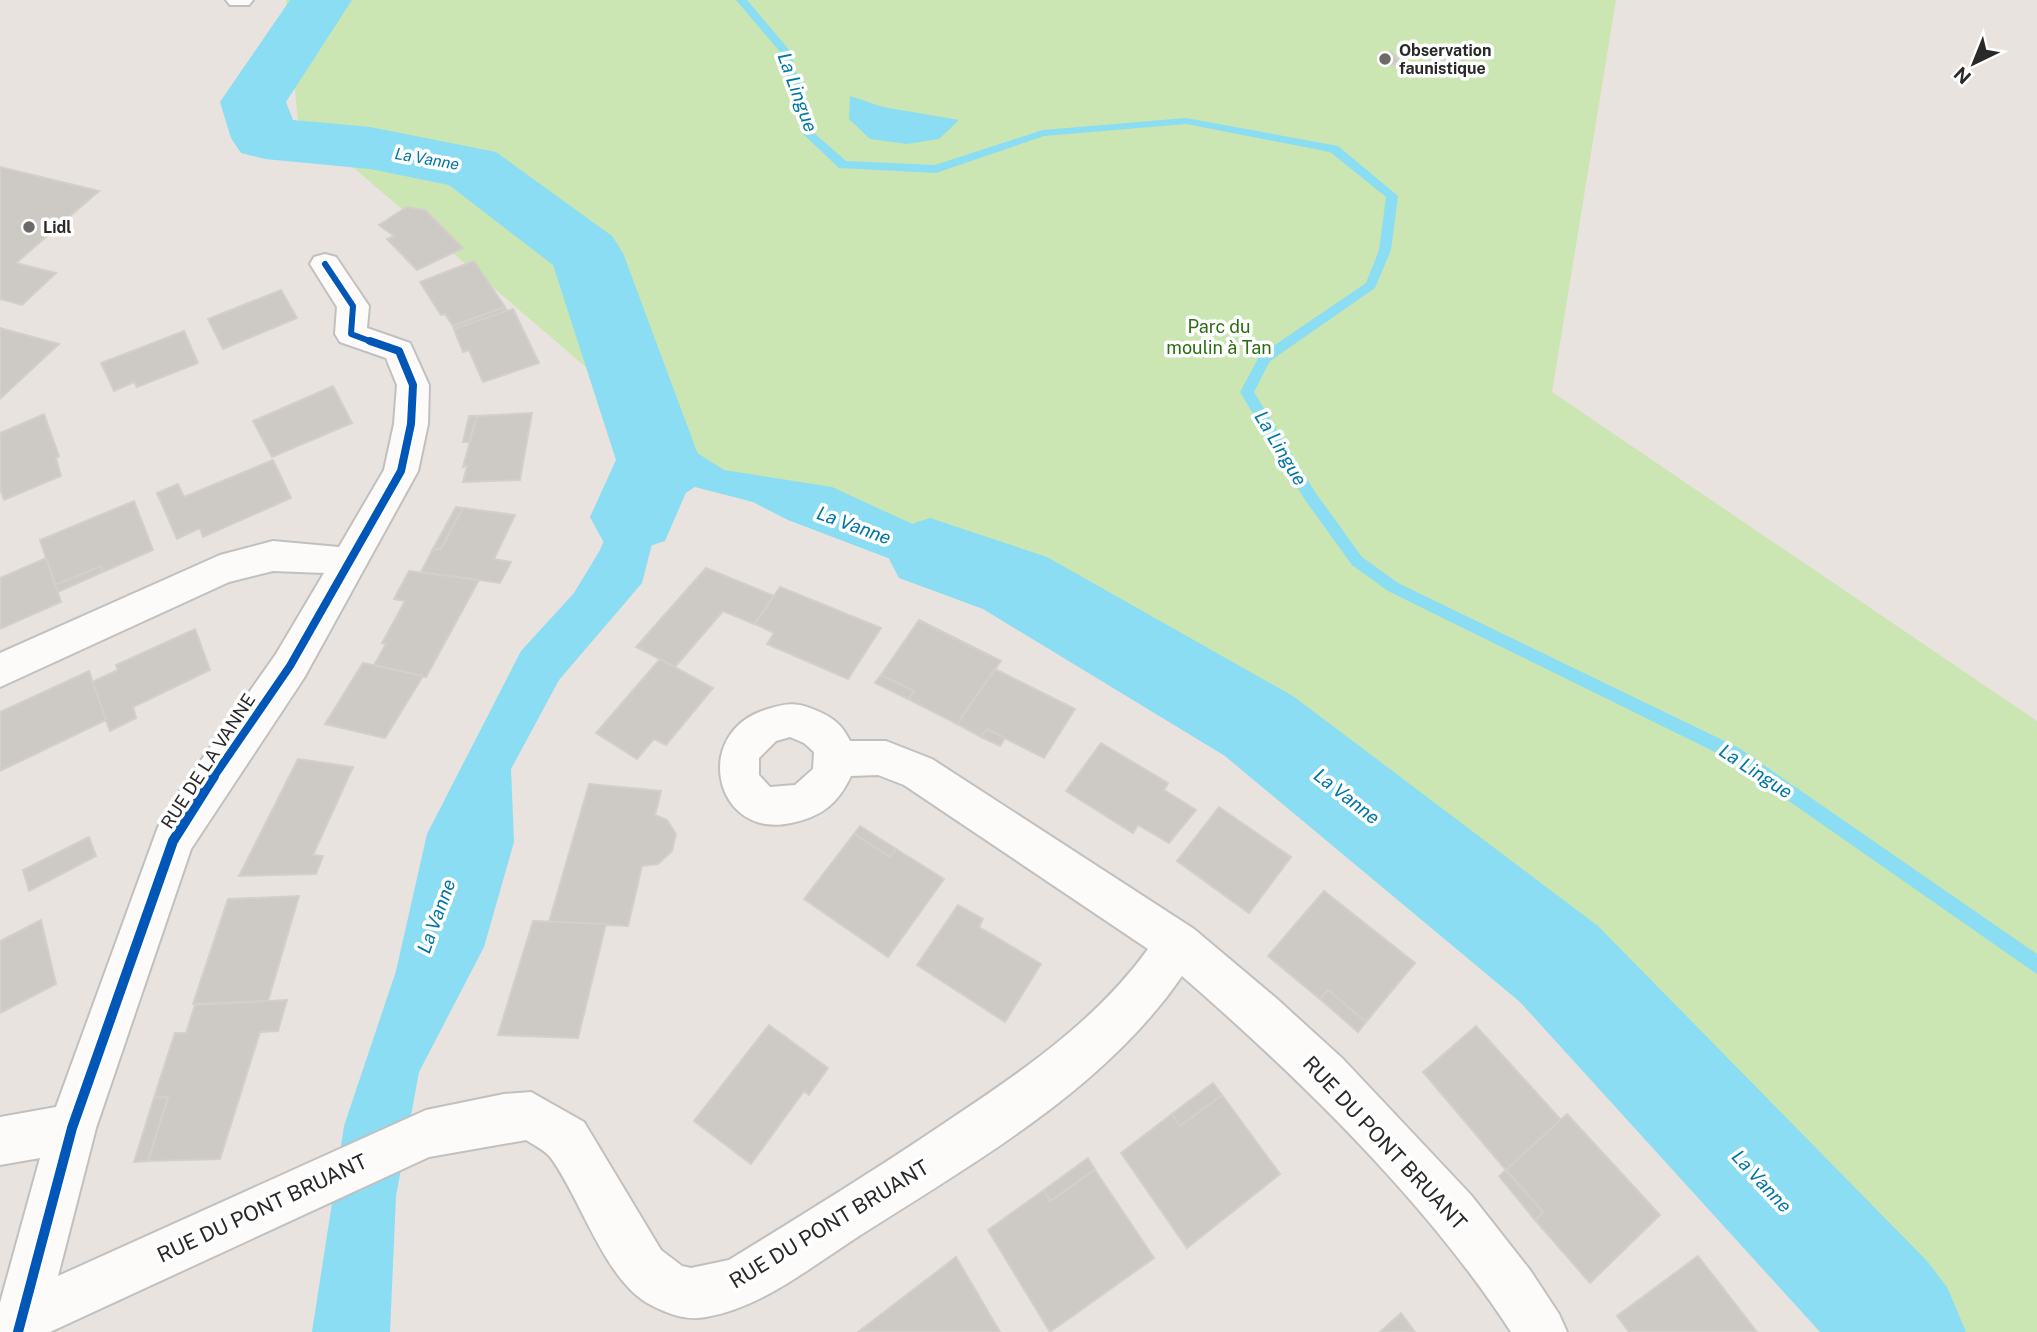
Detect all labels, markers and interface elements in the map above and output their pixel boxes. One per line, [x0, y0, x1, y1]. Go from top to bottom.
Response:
north arrow [1939, 28, 2009, 98]
place label: Observation faunistique [1399, 41, 1492, 78]
water label: La Lingue [773, 49, 823, 135]
marker: Observation faunistique [1377, 51, 1393, 67]
text: N [1949, 62, 1975, 89]
water label: La Vanne [393, 144, 461, 174]
place label: Lidl [43, 218, 72, 237]
marker: Lidl [21, 219, 37, 235]
park label: Parc du moulin à Tan [1166, 316, 1272, 358]
water label: La Lingue [1250, 407, 1312, 489]
water label: La Vanne [814, 501, 894, 549]
street label: RUE DE LA VANNE [157, 690, 259, 832]
water label: La Lingue [1715, 739, 1797, 803]
water label: La Vanne [1310, 763, 1384, 829]
water label: La Vanne [412, 876, 460, 956]
street label: RUE DU PONT BRUANT [1298, 1051, 1472, 1235]
water label: La Vanne [1728, 1145, 1796, 1217]
street label: RUE DU PONT BRUANT [153, 1148, 371, 1268]
street label: RUE DU PONT BRUANT [725, 1154, 933, 1294]

